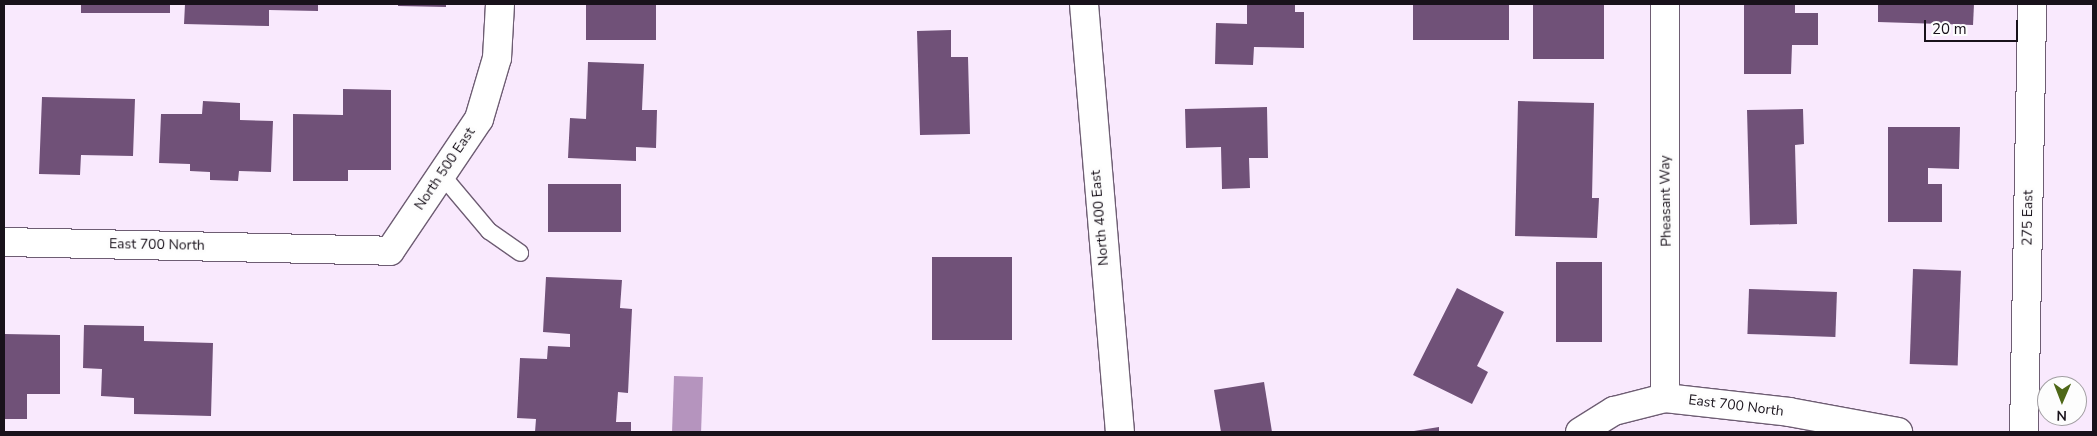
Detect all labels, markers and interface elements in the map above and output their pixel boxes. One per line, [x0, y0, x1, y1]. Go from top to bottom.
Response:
scale bar [1927, 10, 2021, 42]
text: 20 m [1932, 19, 1967, 39]
street label: North 500 East [411, 125, 479, 213]
street label: Pheasant Way [1657, 155, 1675, 247]
street label: North 400 East [1087, 170, 1113, 266]
street label: 275 East [2019, 190, 2037, 246]
street label: East 700 North [109, 236, 205, 254]
north arrow [2037, 376, 2087, 426]
street label: East 700 North [1687, 392, 1785, 420]
text: N [2056, 406, 2067, 425]

